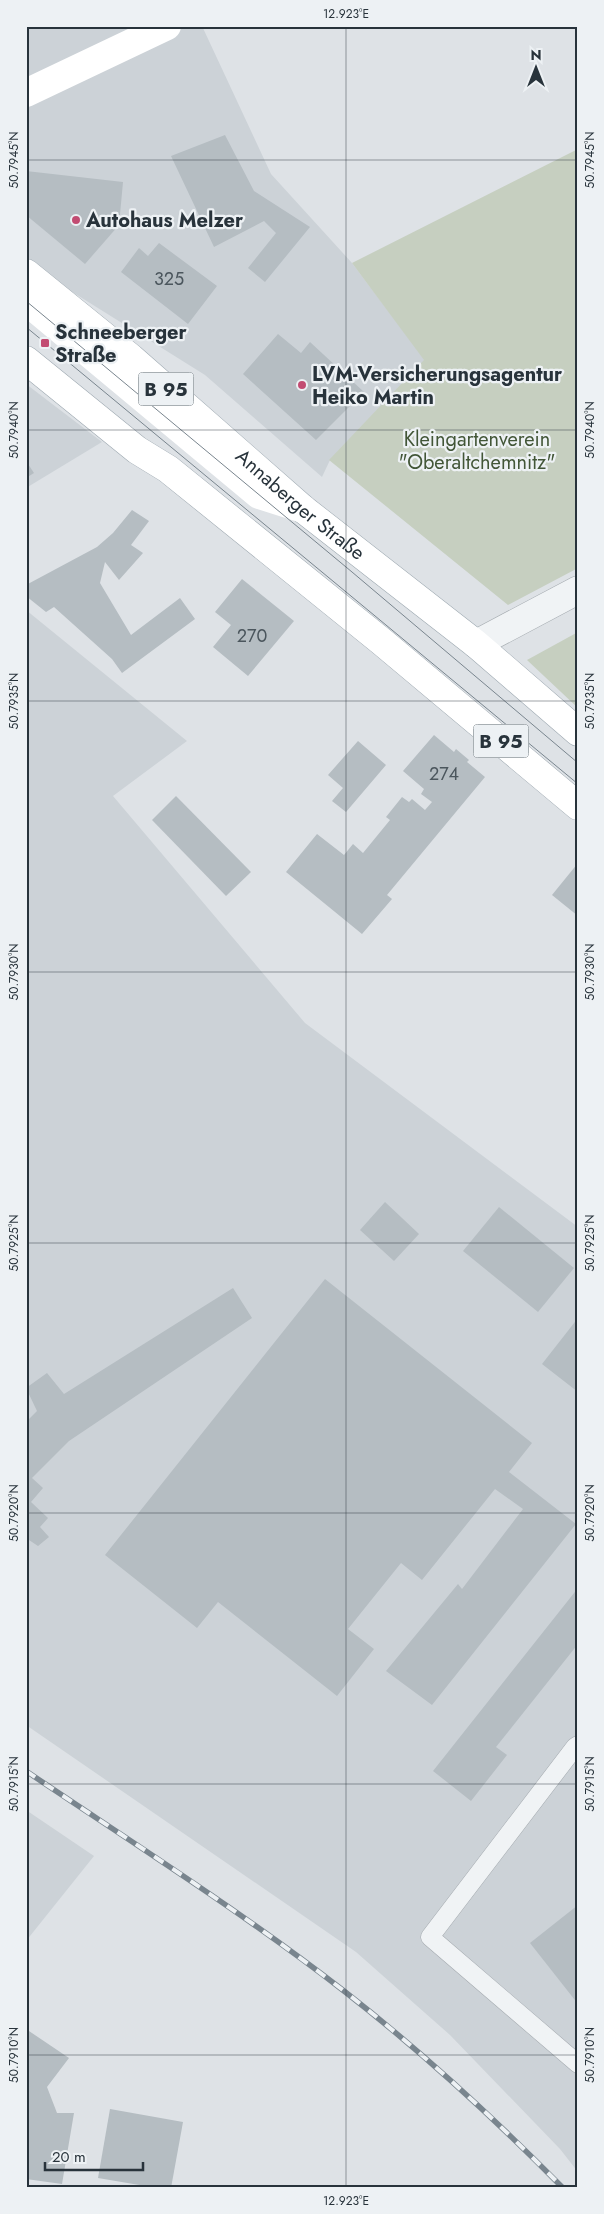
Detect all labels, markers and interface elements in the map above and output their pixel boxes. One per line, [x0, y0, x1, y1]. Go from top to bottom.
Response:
text: 12.923°E [323, 5, 369, 23]
north arrow [512, 42, 562, 92]
text: N [530, 45, 542, 65]
text: 50.7945°N [5, 131, 23, 189]
text: 50.7945°N [581, 131, 599, 189]
place label: Autohaus Melzer [85, 206, 244, 235]
marker: Autohaus Melzer [70, 214, 82, 226]
house number: 325 [154, 266, 184, 292]
place label: Schneeberger Straße [55, 318, 188, 370]
marker: Schneeberger Straße [39, 337, 51, 349]
place label: LVM-Versicherungsagentur Heiko Martin [312, 360, 563, 412]
road number: B 95 [138, 372, 194, 406]
marker: LVM-Versicherungsagentur Heiko Martin [296, 379, 308, 391]
text: 50.7940°N [5, 401, 23, 459]
text: 50.7940°N [581, 401, 599, 459]
park label: Kleingartenverein "Oberaltchemnitz" [398, 425, 556, 477]
street label: Annaberger Straße [229, 442, 371, 567]
house number: 270 [237, 623, 267, 649]
text: 50.7935°N [5, 673, 23, 729]
text: 50.7935°N [581, 673, 599, 729]
road number: B 95 [474, 724, 528, 758]
house number: 274 [429, 761, 459, 787]
text: 50.7930°N [5, 943, 23, 1001]
text: 50.7930°N [581, 943, 599, 1001]
text: 50.7925°N [5, 1214, 23, 1272]
text: 50.7925°N [581, 1214, 599, 1272]
text: 50.7920°N [5, 1484, 23, 1542]
text: 50.7920°N [581, 1484, 599, 1542]
text: 50.7915°N [5, 1756, 23, 1812]
text: 50.7915°N [581, 1756, 599, 1812]
text: 50.7910°N [5, 2027, 23, 2083]
text: 50.7910°N [581, 2027, 599, 2083]
scale bar [45, 2139, 142, 2171]
text: 20 m [52, 2146, 86, 2168]
text: 12.923°E [323, 2192, 369, 2210]

